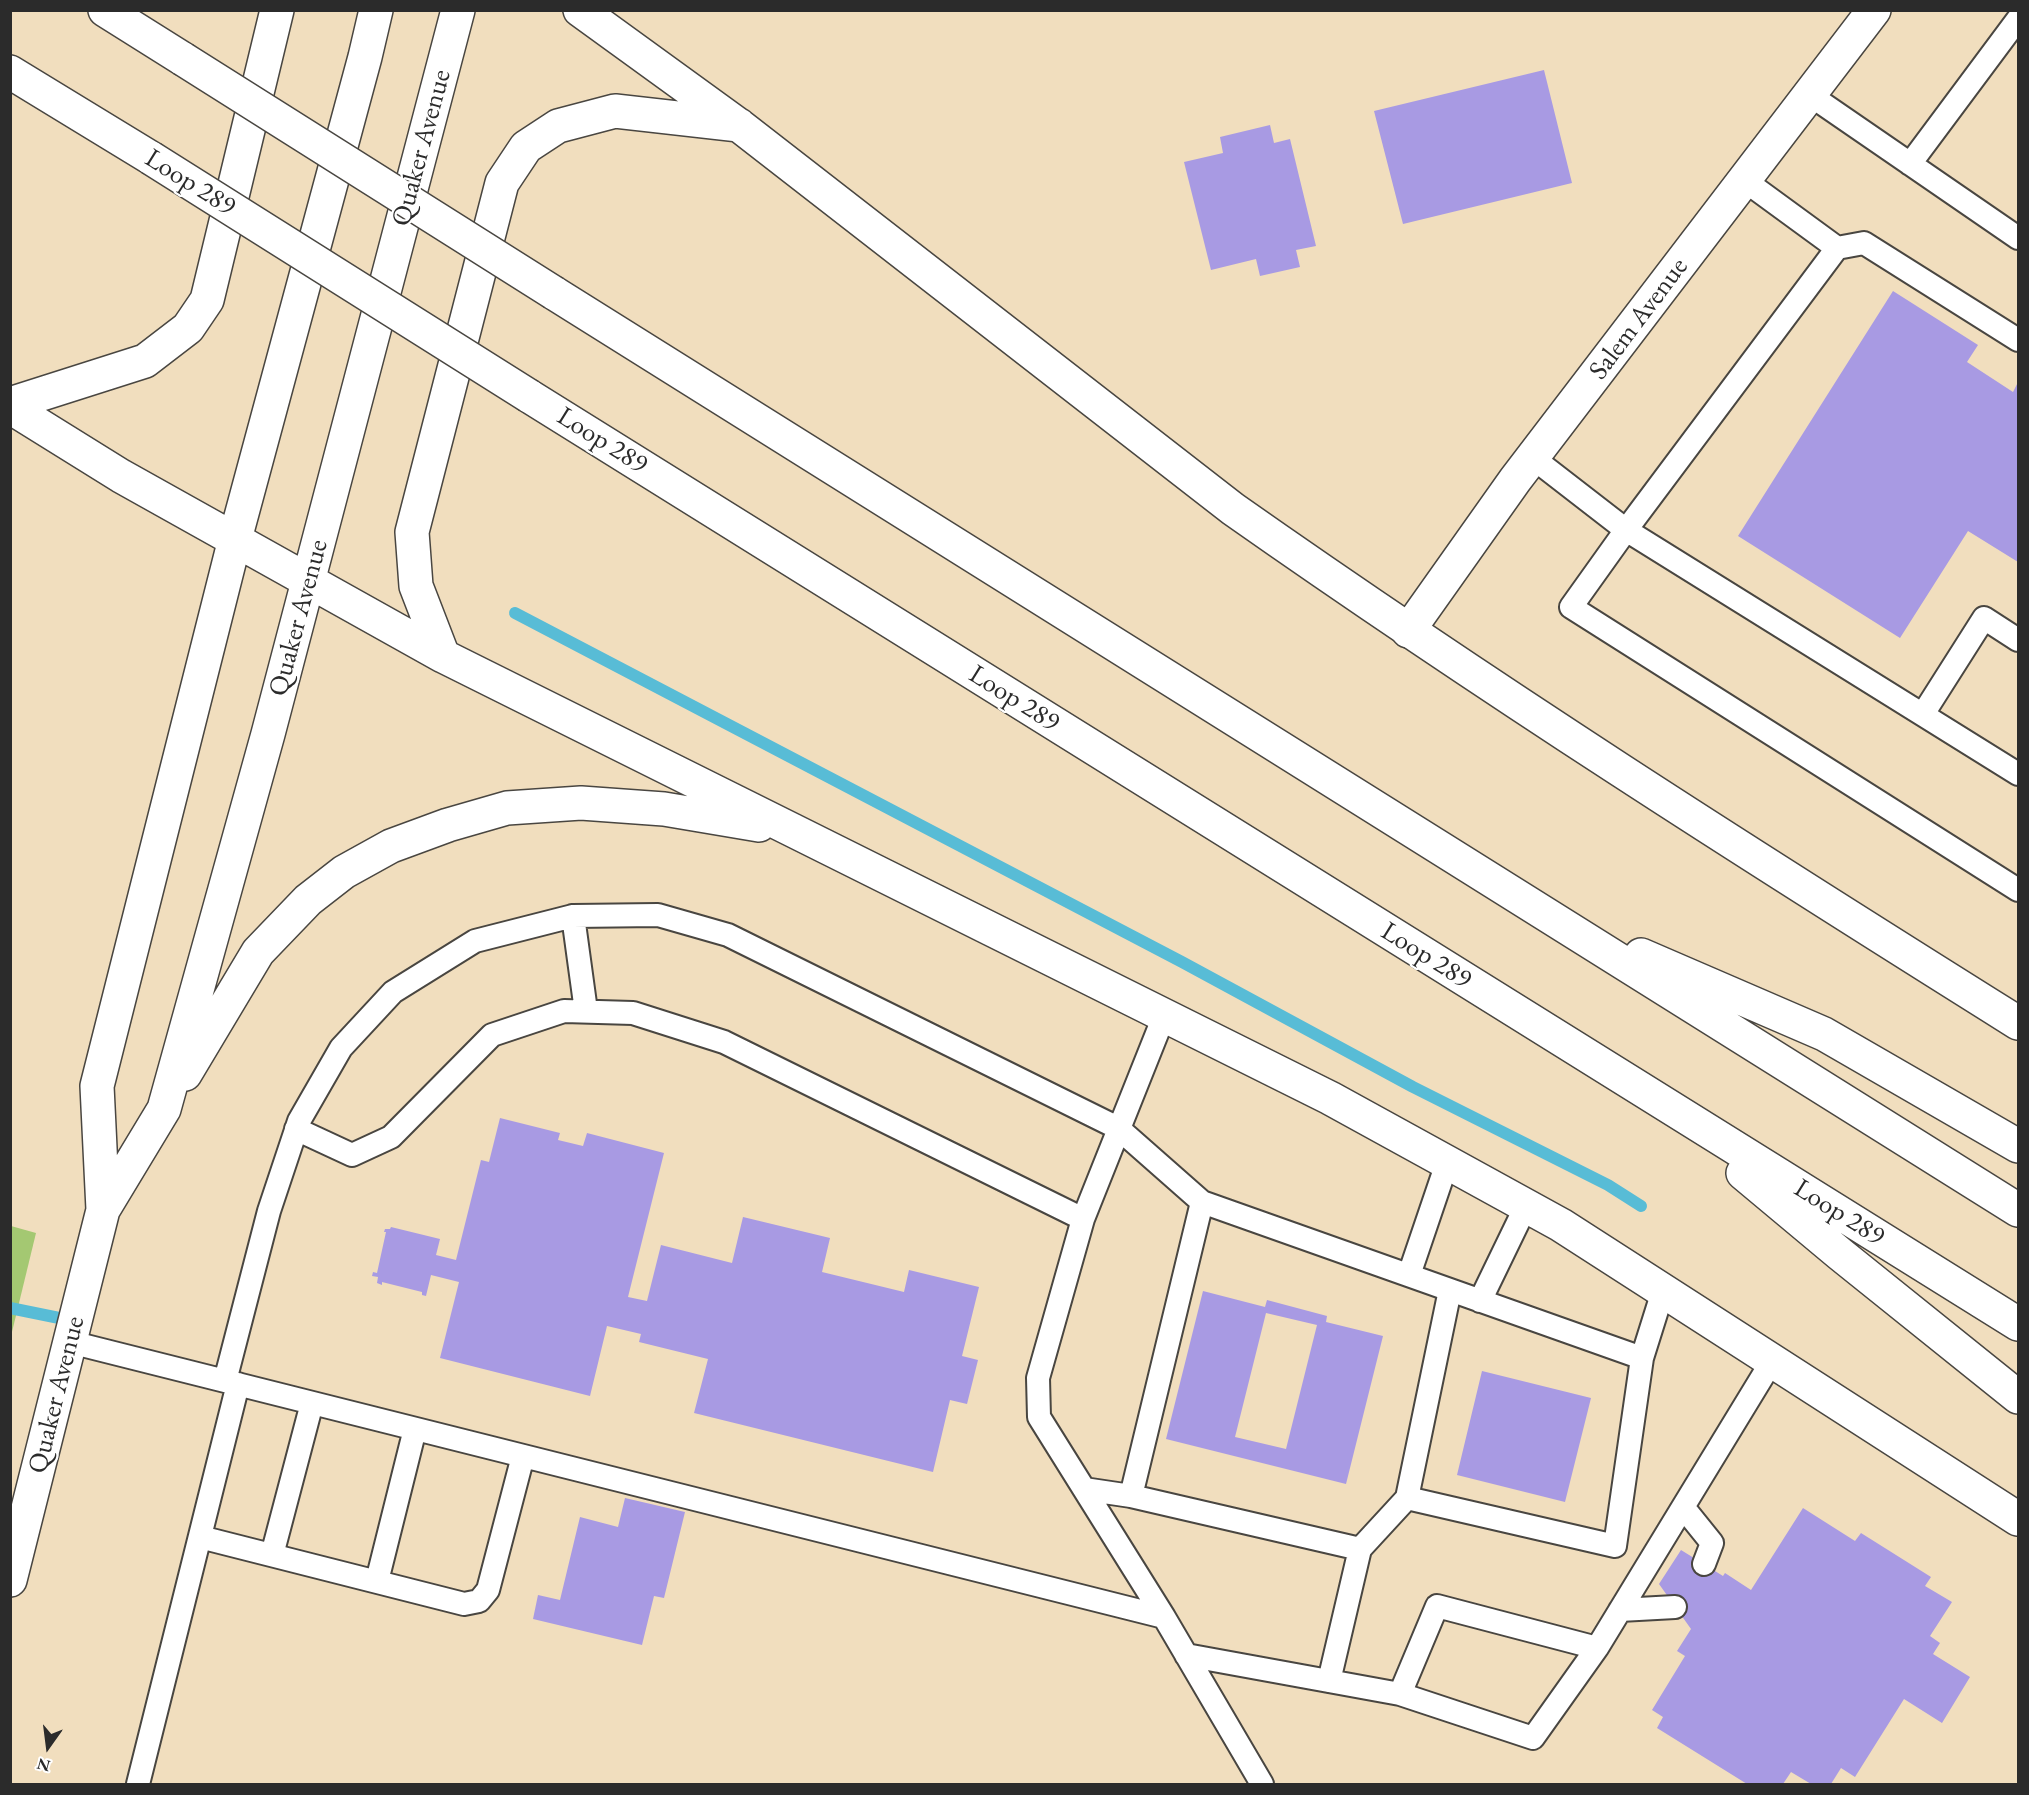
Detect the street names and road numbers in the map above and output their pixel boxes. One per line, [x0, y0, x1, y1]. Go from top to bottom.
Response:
street label: Quaker Avenue [386, 66, 458, 230]
street label: Loop 289 [139, 143, 241, 223]
street label: Salem Avenue [1583, 252, 1695, 386]
street label: Loop 289 [551, 401, 653, 481]
street label: Quaker Avenue [263, 536, 335, 700]
street label: Loop 289 [963, 659, 1065, 739]
street label: Loop 289 [1375, 916, 1477, 996]
street label: Loop 289 [1788, 1173, 1890, 1253]
street label: Quaker Avenue [22, 1313, 92, 1477]

